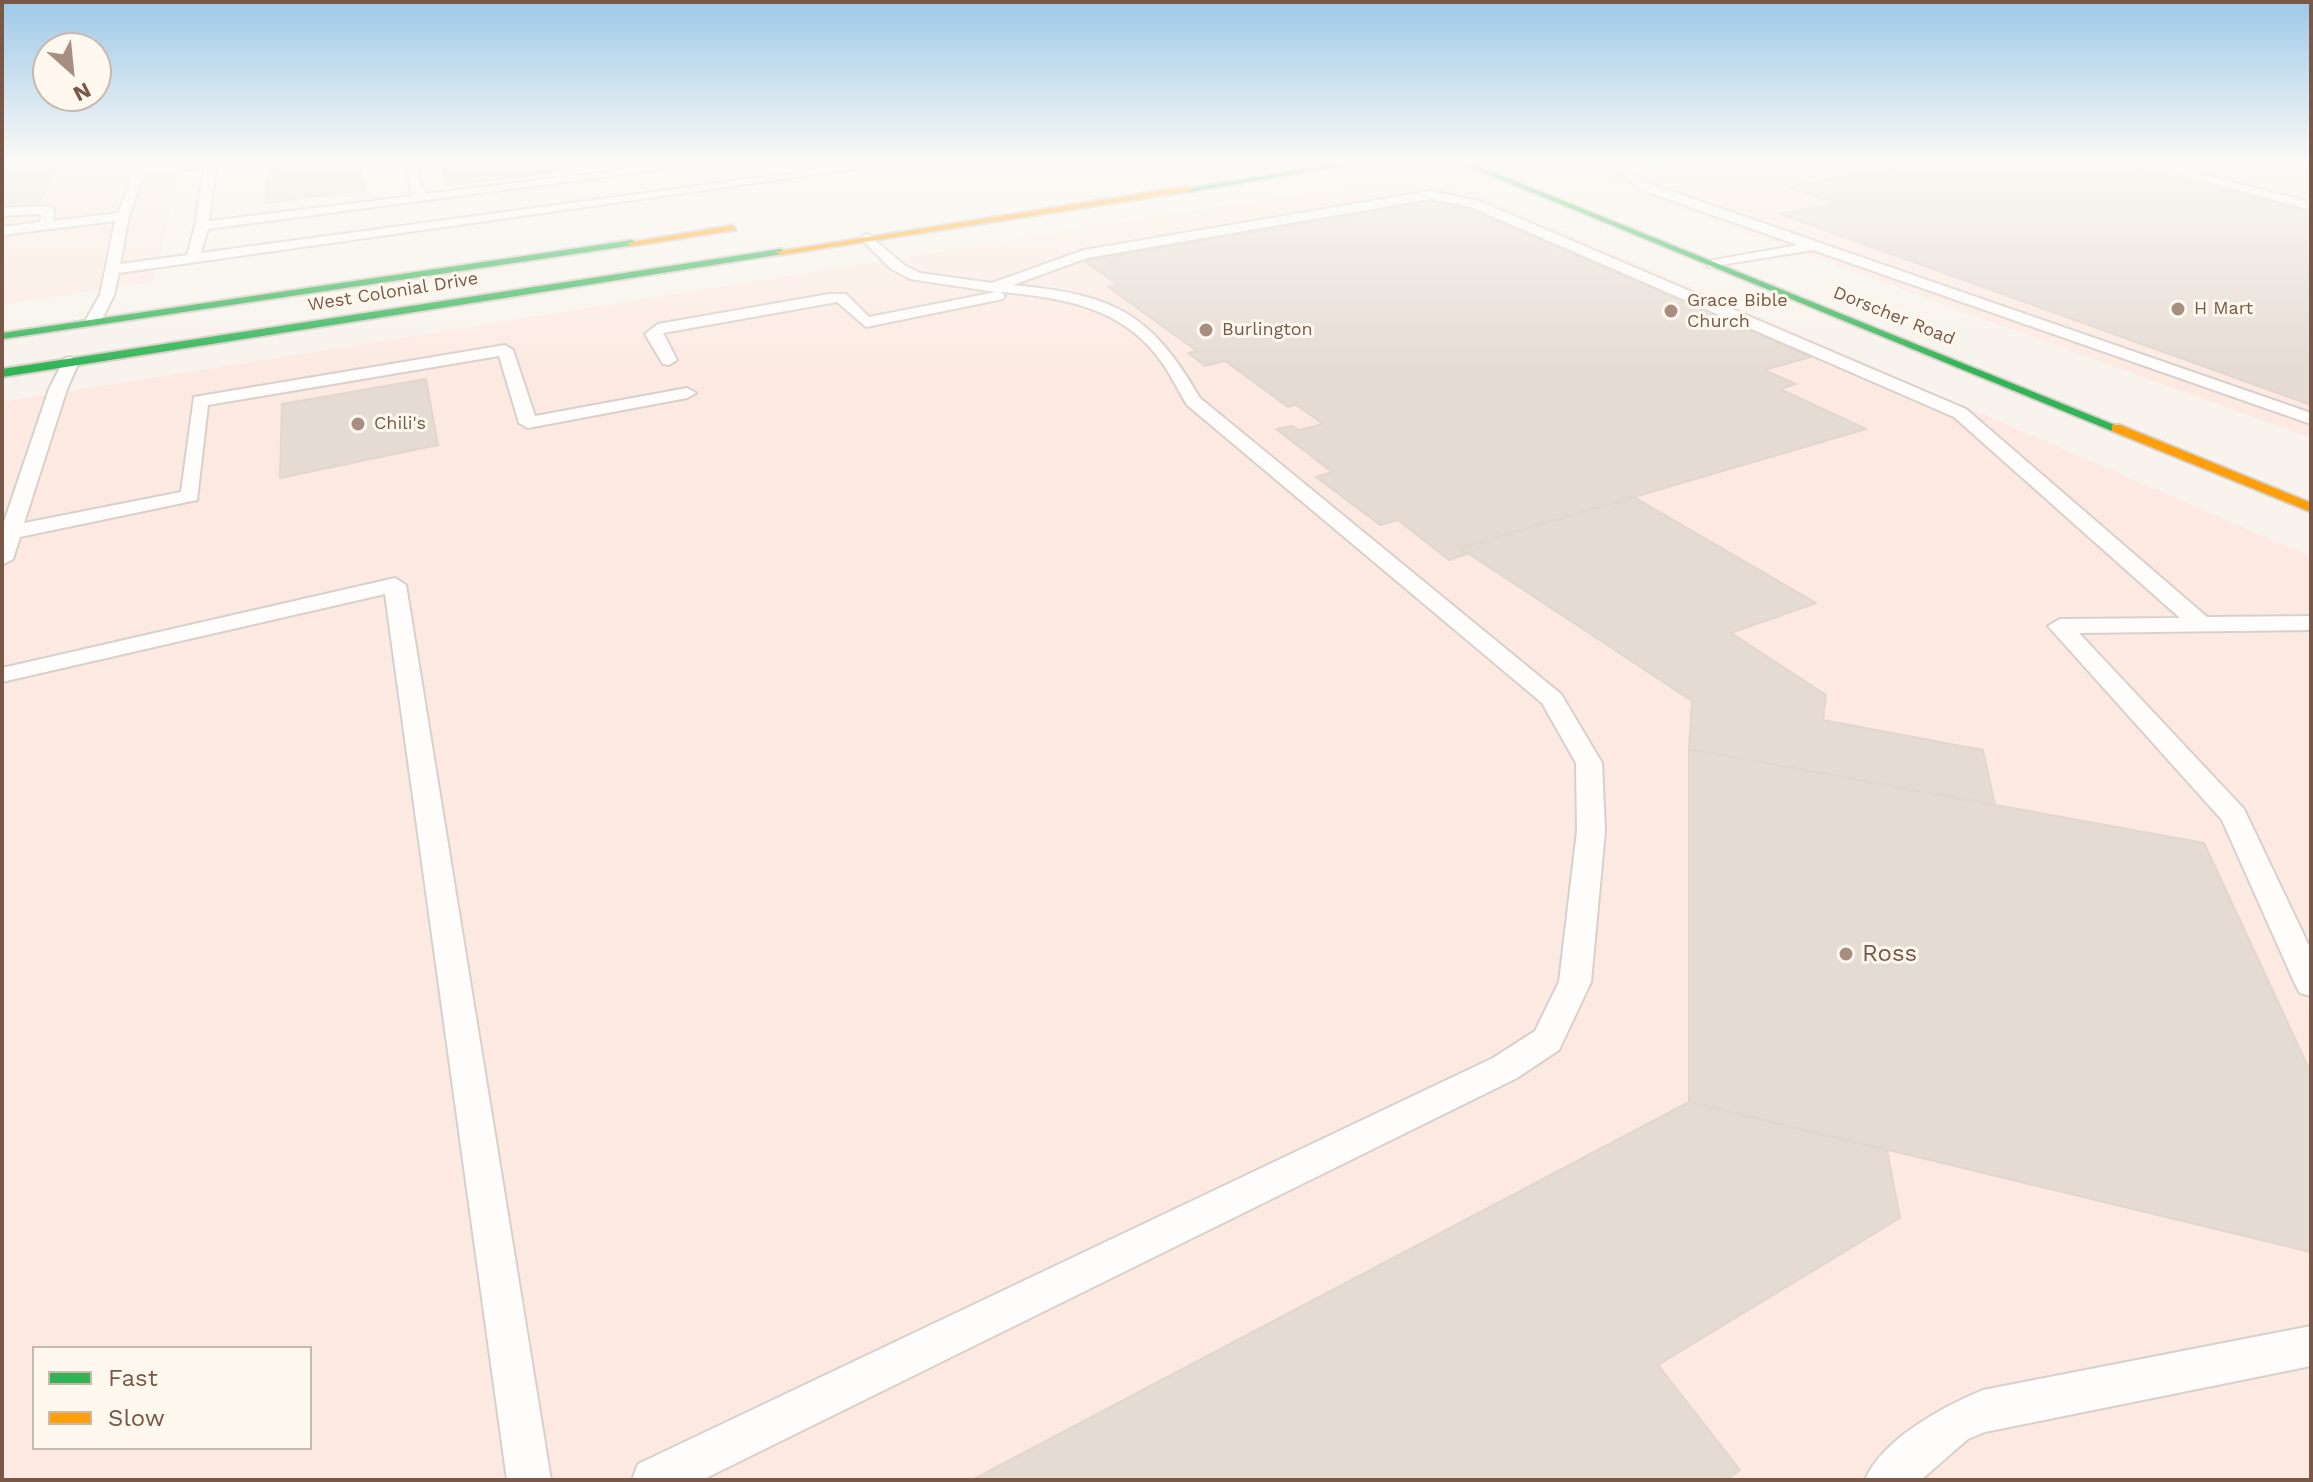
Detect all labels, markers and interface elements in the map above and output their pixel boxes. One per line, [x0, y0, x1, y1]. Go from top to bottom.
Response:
north arrow [32, 32, 112, 112]
text: N [69, 77, 95, 107]
street label: West Colonial Drive [306, 268, 480, 316]
street label: Dorscher Road [1830, 282, 1958, 350]
place label: Grace Bible Church [1687, 290, 1788, 332]
place label: H Mart [2194, 298, 2253, 320]
marker: H Mart [2169, 300, 2187, 318]
marker: Grace Bible Church [1662, 302, 1680, 320]
place label: Burlington [1222, 319, 1313, 341]
marker: Burlington [1197, 321, 1215, 339]
place label: Chili's [374, 413, 426, 435]
marker: Chili's [349, 415, 367, 433]
place label: Ross [1862, 940, 1917, 968]
marker: Ross [1837, 945, 1855, 963]
legend [32, 1346, 312, 1450]
text: Fast [108, 1364, 158, 1392]
text: Slow [108, 1404, 165, 1432]

